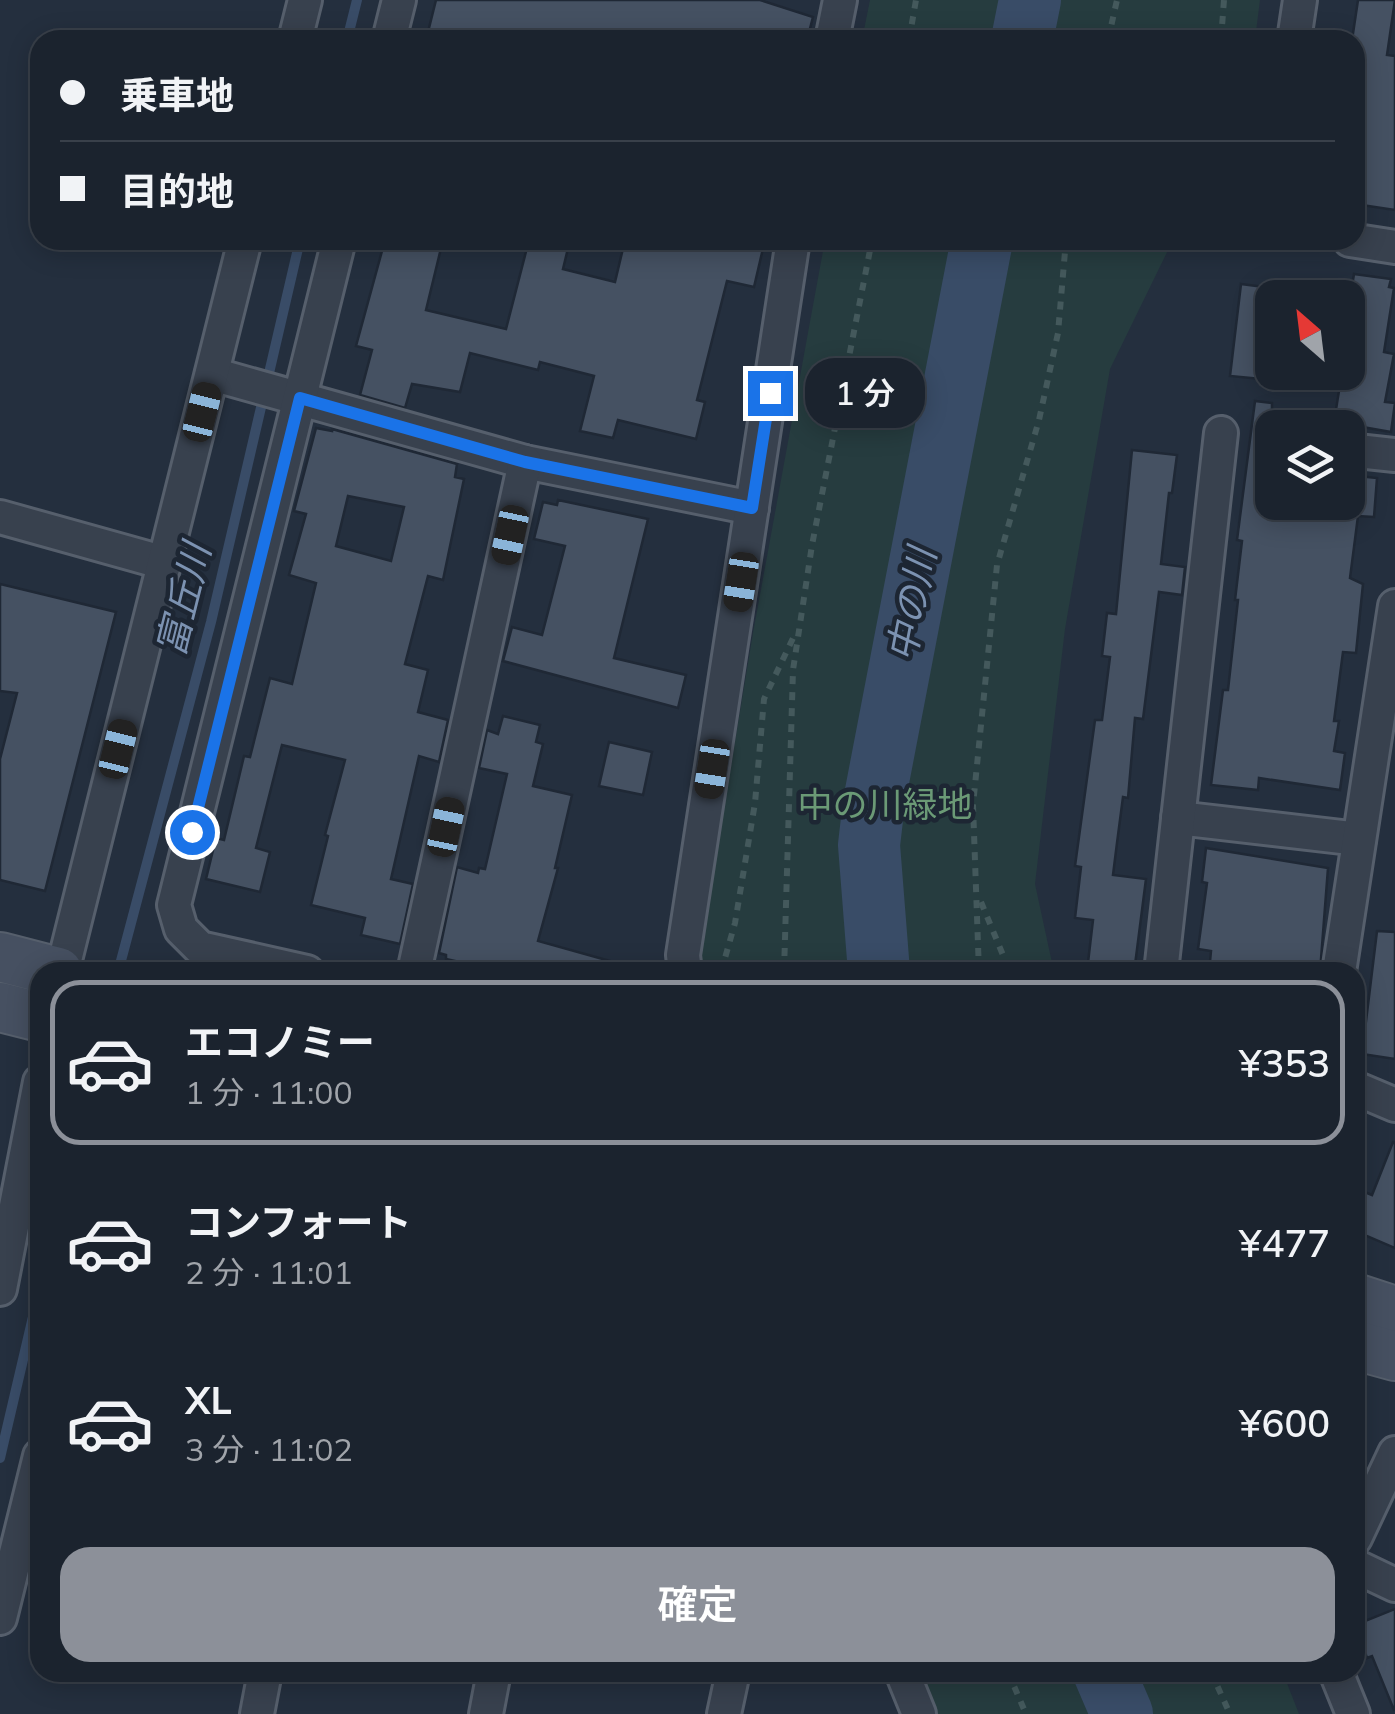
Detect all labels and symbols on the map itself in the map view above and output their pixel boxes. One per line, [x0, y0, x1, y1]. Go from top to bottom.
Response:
north arrow [1255, 280, 1365, 390]
callout: 1 分 [805, 358, 925, 428]
route end [748, 371, 793, 416]
car [180, 379, 224, 445]
car [489, 503, 531, 567]
water label: 富丘川 [146, 535, 221, 661]
water label: 中の川 [877, 540, 946, 665]
car [721, 550, 761, 614]
car [96, 716, 140, 782]
car [692, 737, 732, 801]
park label: 中の川緑地 [797, 782, 973, 826]
car [425, 795, 467, 859]
route start [170, 810, 215, 855]

